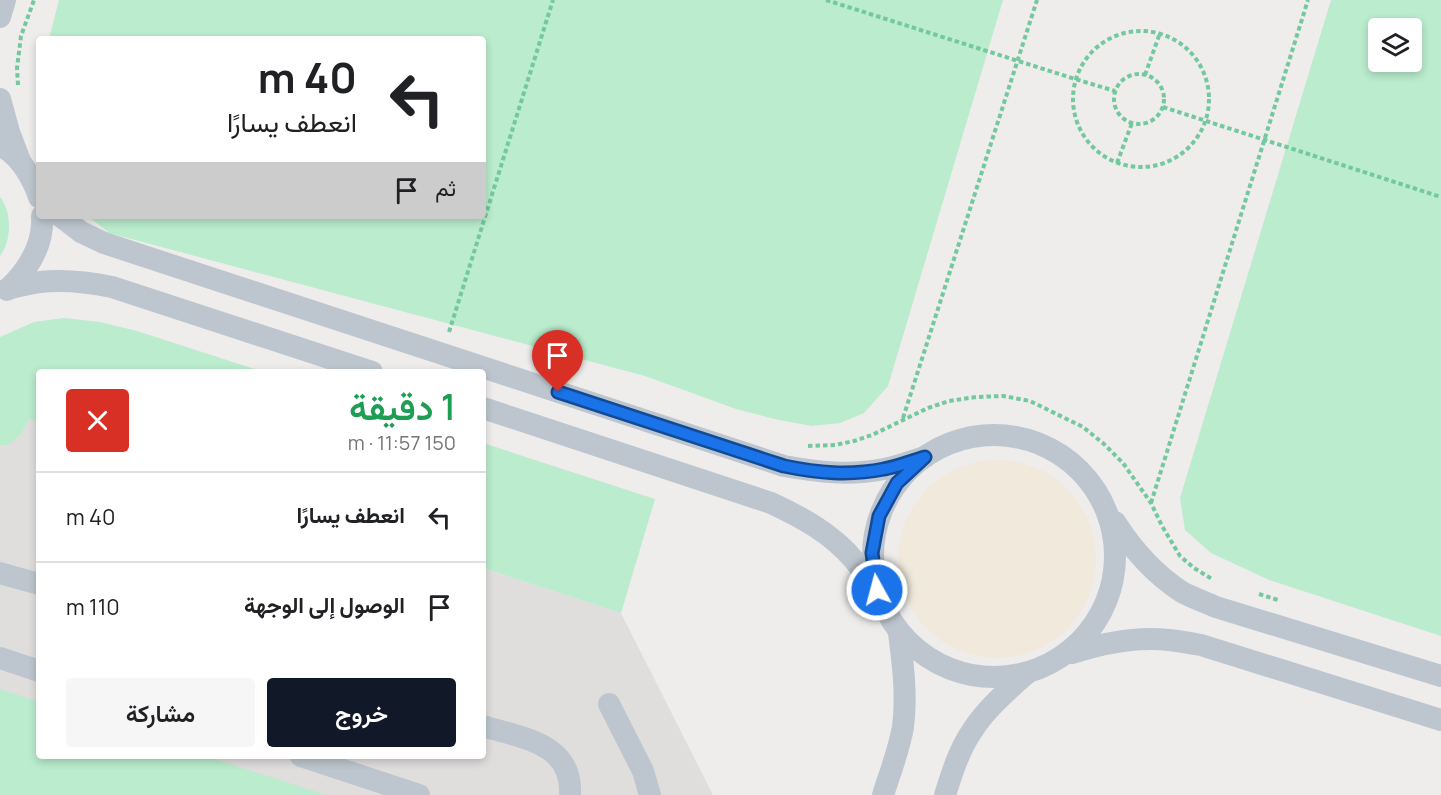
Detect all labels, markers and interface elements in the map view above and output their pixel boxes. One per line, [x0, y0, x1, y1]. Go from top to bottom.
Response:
map controls [1368, 18, 1422, 72]
button: layers [1368, 18, 1422, 72]
text: 40 m [258, 48, 357, 106]
icon: left [378, 60, 456, 138]
text: انعطف يسارًا [227, 103, 357, 140]
text: ثم [435, 173, 456, 203]
icon: arrive [390, 174, 423, 207]
pin [532, 330, 583, 392]
icon: arrive [541, 339, 574, 372]
text: 1 دقيقة [349, 382, 456, 431]
button: close [66, 389, 129, 452]
text: 150 m · 11:57 [348, 429, 456, 456]
text: انعطف يسارًا [296, 500, 405, 530]
icon: left [423, 501, 456, 534]
text: 40 m [66, 502, 115, 532]
position arrow [845, 558, 909, 622]
text: الوصول إلى الوجهة [244, 590, 405, 620]
icon: arrive [423, 591, 456, 624]
text: 110 m [66, 592, 120, 622]
button: مشاركة [66, 678, 255, 747]
button: خروج [267, 678, 456, 747]

